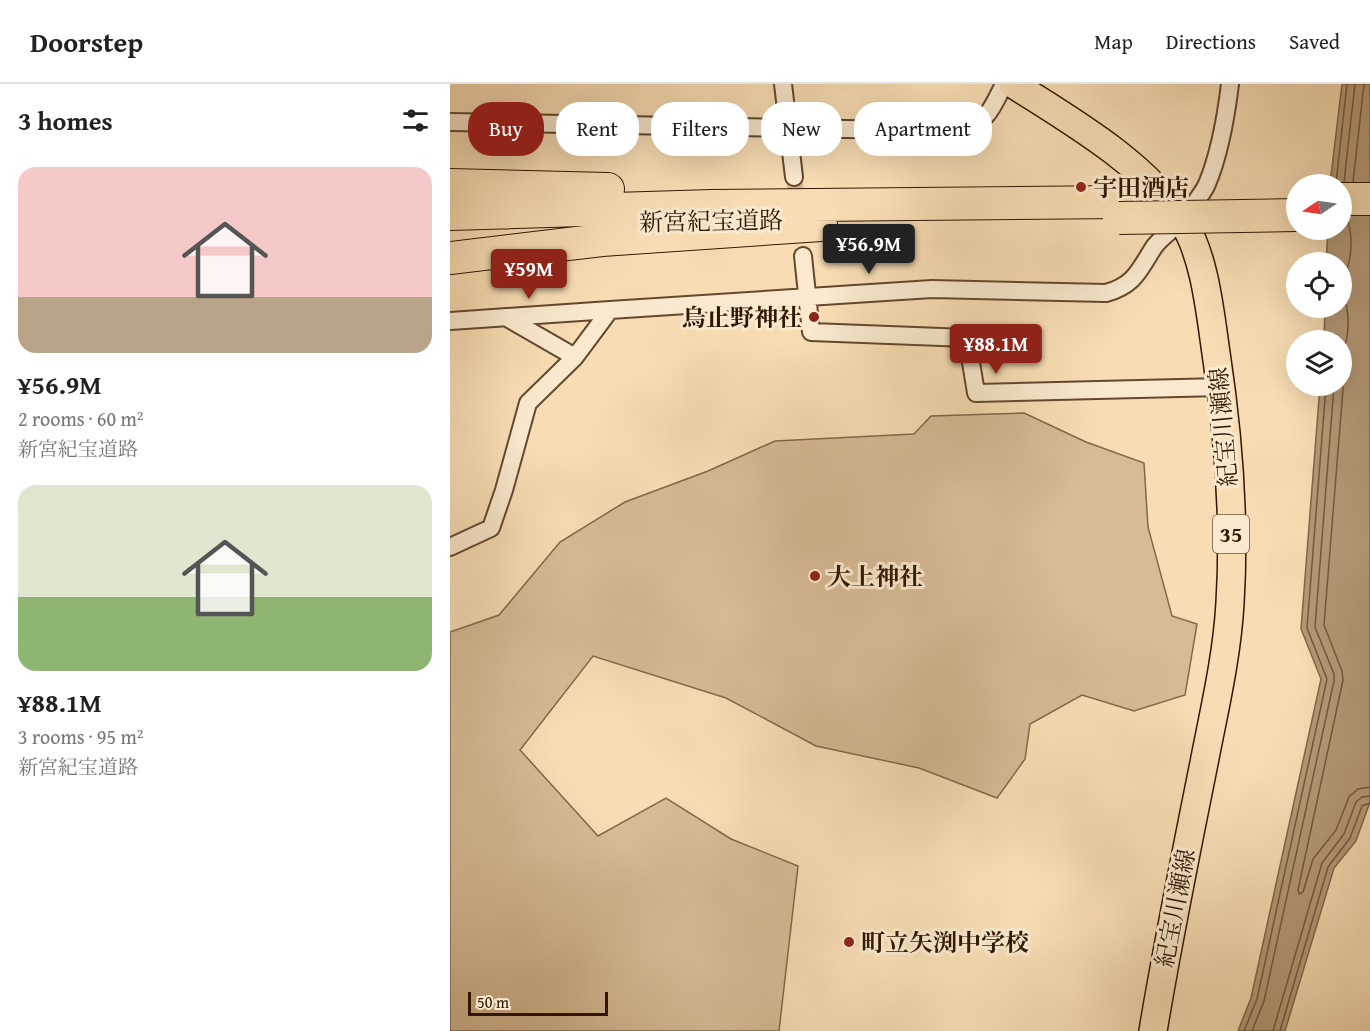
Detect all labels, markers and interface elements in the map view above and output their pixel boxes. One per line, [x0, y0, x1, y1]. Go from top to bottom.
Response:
text: Doorstep [30, 21, 143, 62]
text: Map [1094, 26, 1133, 57]
text: Directions [1166, 26, 1256, 57]
text: Saved [1289, 26, 1340, 57]
text: 3 homes [18, 101, 113, 140]
chip: Buy [468, 102, 544, 156]
chip: Rent [556, 102, 639, 156]
chip: Filters [651, 102, 749, 156]
chip: New [761, 102, 842, 156]
chip: Apartment [854, 102, 992, 156]
icon: filters [399, 104, 432, 137]
place label: 宇田酒店 [1093, 170, 1189, 205]
north arrow [1286, 174, 1352, 240]
map controls [1286, 174, 1352, 396]
marker: 宇田酒店 [1074, 180, 1088, 194]
street label: 新宮紀宝道路 [639, 202, 783, 240]
icon: home [171, 206, 279, 314]
pin: ¥56.9M [820, 224, 918, 275]
text: ¥56.9M [837, 229, 901, 258]
pin: ¥59M [493, 249, 565, 300]
button: locate [1286, 252, 1352, 318]
text: ¥59M [505, 254, 553, 283]
place label: 烏止野神社 [682, 300, 802, 335]
marker: 烏止野神社 [807, 310, 821, 324]
pin: ¥88.1M [947, 324, 1045, 375]
text: ¥88.1M [964, 329, 1028, 358]
button: layers [1286, 330, 1352, 396]
text: ¥56.9M [18, 365, 102, 404]
street label: 紀宝川瀬線 [1200, 366, 1246, 488]
text: 2 rooms · 60 m² [18, 404, 144, 433]
text: 新宮紀宝道路 [18, 434, 138, 463]
road number: 35 [1213, 515, 1249, 553]
icon: home [171, 524, 279, 632]
place label: 大上神社 [827, 559, 923, 594]
marker: 大上神社 [808, 569, 822, 583]
text: ¥88.1M [18, 683, 102, 722]
text: 3 rooms · 95 m² [18, 722, 144, 751]
text: 新宮紀宝道路 [18, 752, 138, 781]
street label: 紀宝川瀬線 [1146, 846, 1204, 970]
place label: 町立矢渕中学校 [861, 925, 1029, 960]
marker: 町立矢渕中学校 [842, 935, 856, 949]
scale bar [468, 989, 608, 1016]
text: 50 m [477, 990, 509, 1014]

